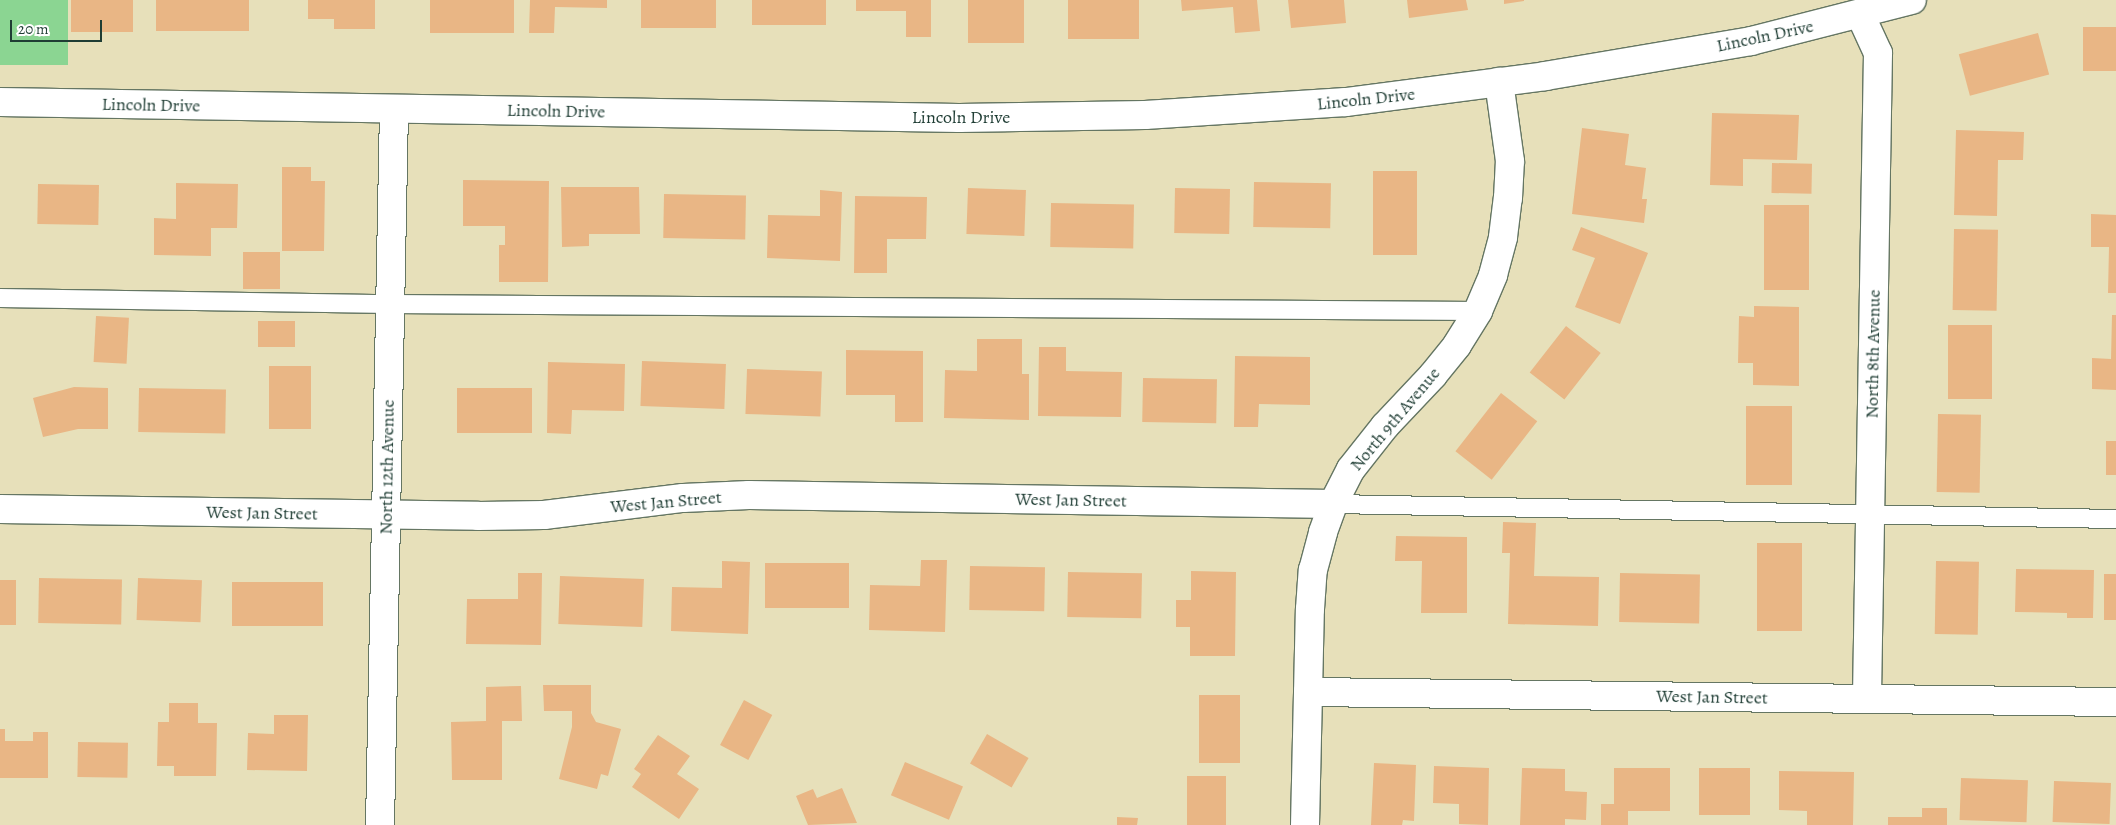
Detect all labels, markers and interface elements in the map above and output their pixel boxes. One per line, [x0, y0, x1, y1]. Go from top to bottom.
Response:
scale bar [12, 10, 105, 42]
street label: Lincoln Drive [1715, 15, 1815, 57]
text: 20 m [18, 19, 49, 39]
street label: Lincoln Drive [1316, 83, 1416, 115]
street label: Lincoln Drive [102, 93, 200, 117]
street label: Lincoln Drive [507, 99, 605, 123]
street label: Lincoln Drive [912, 106, 1010, 128]
street label: North 8th Avenue [1861, 289, 1885, 419]
street label: North 9th Avenue [1345, 363, 1445, 475]
street label: North 12th Avenue [375, 399, 399, 535]
street label: West Jan Street [609, 486, 723, 518]
street label: West Jan Street [1015, 488, 1127, 512]
street label: West Jan Street [206, 501, 318, 525]
street label: West Jan Street [1656, 685, 1768, 709]

